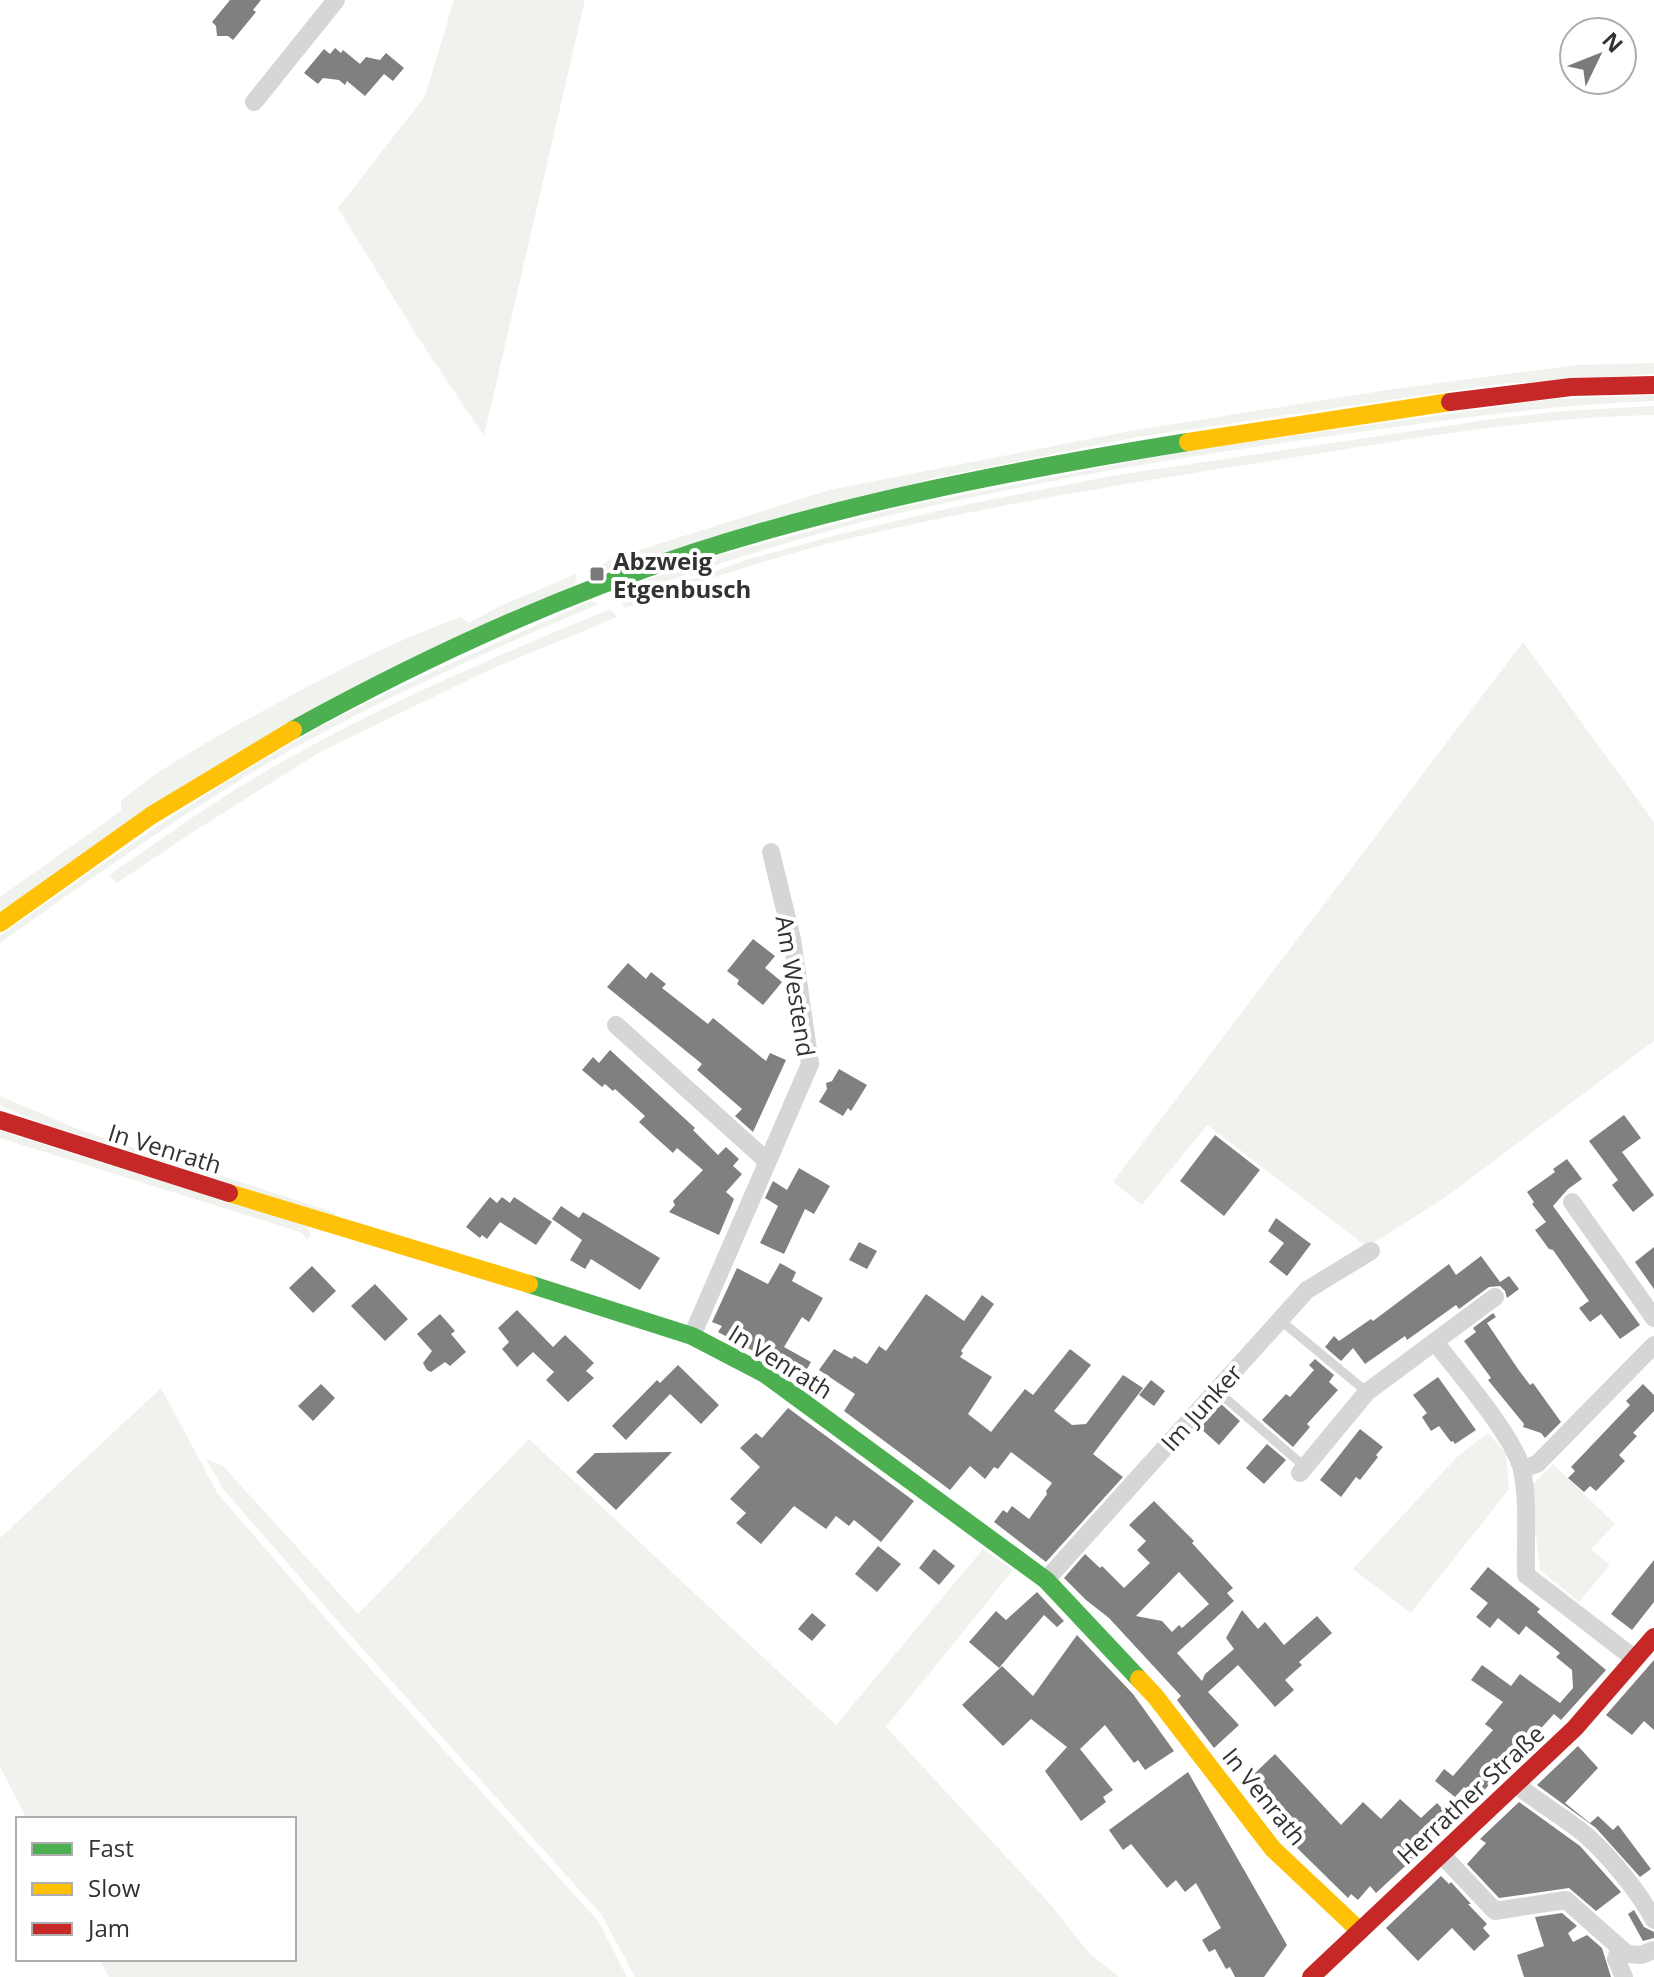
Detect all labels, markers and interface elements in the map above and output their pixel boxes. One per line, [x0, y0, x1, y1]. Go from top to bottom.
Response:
north arrow [1558, 16, 1638, 96]
text: N [1596, 25, 1630, 58]
place label: Abzweig Etgenbusch [613, 544, 751, 605]
marker: Abzweig Etgenbusch [588, 565, 606, 583]
street label: Am Westend [769, 913, 823, 1059]
street label: In Venrath [104, 1115, 226, 1181]
street label: In Venrath [723, 1316, 839, 1406]
street label: Im Junker [1153, 1356, 1249, 1458]
street label: Herrather Straße [1389, 1717, 1551, 1871]
street label: In Venrath [1215, 1740, 1315, 1852]
legend [16, 1817, 296, 1961]
text: Fast [88, 1831, 134, 1864]
text: Slow [88, 1871, 141, 1904]
text: Jam [86, 1911, 130, 1944]

